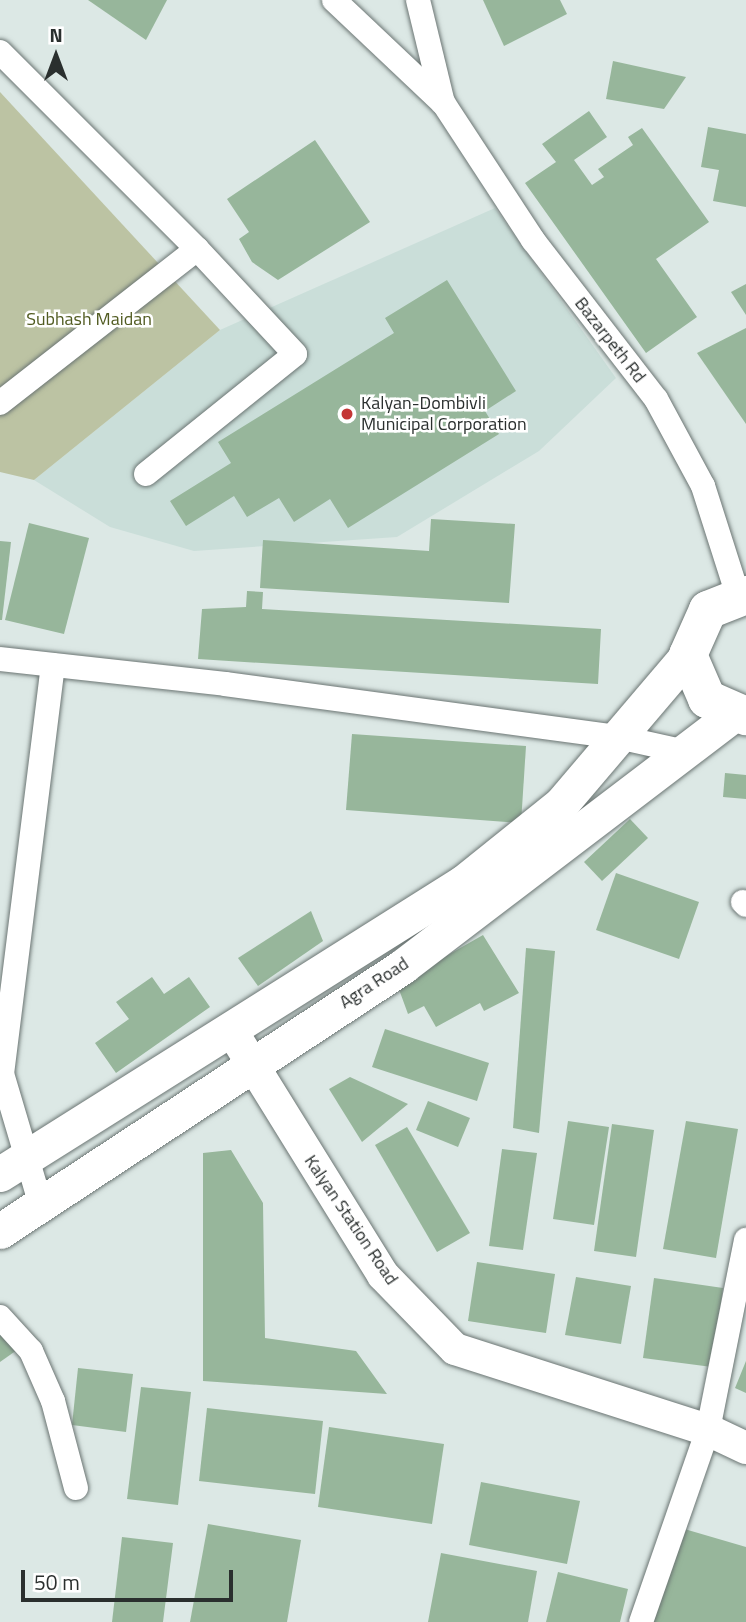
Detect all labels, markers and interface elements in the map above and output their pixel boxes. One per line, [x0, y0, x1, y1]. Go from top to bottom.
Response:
text: N [49, 20, 63, 49]
north arrow [21, 21, 91, 91]
street label: Bazarpeth Rd [570, 293, 650, 387]
park label: Subhash Maidan [26, 308, 152, 330]
place label: Kalyan-Dombivli Municipal Corporation [361, 393, 527, 436]
marker: Kalyan-Dombivli Municipal Corporation [339, 406, 355, 422]
street label: Agra Road [335, 953, 413, 1013]
street label: Kalyan Station Road [300, 1151, 402, 1289]
scale bar [24, 1556, 236, 1600]
text: 50 m [34, 1566, 80, 1598]

